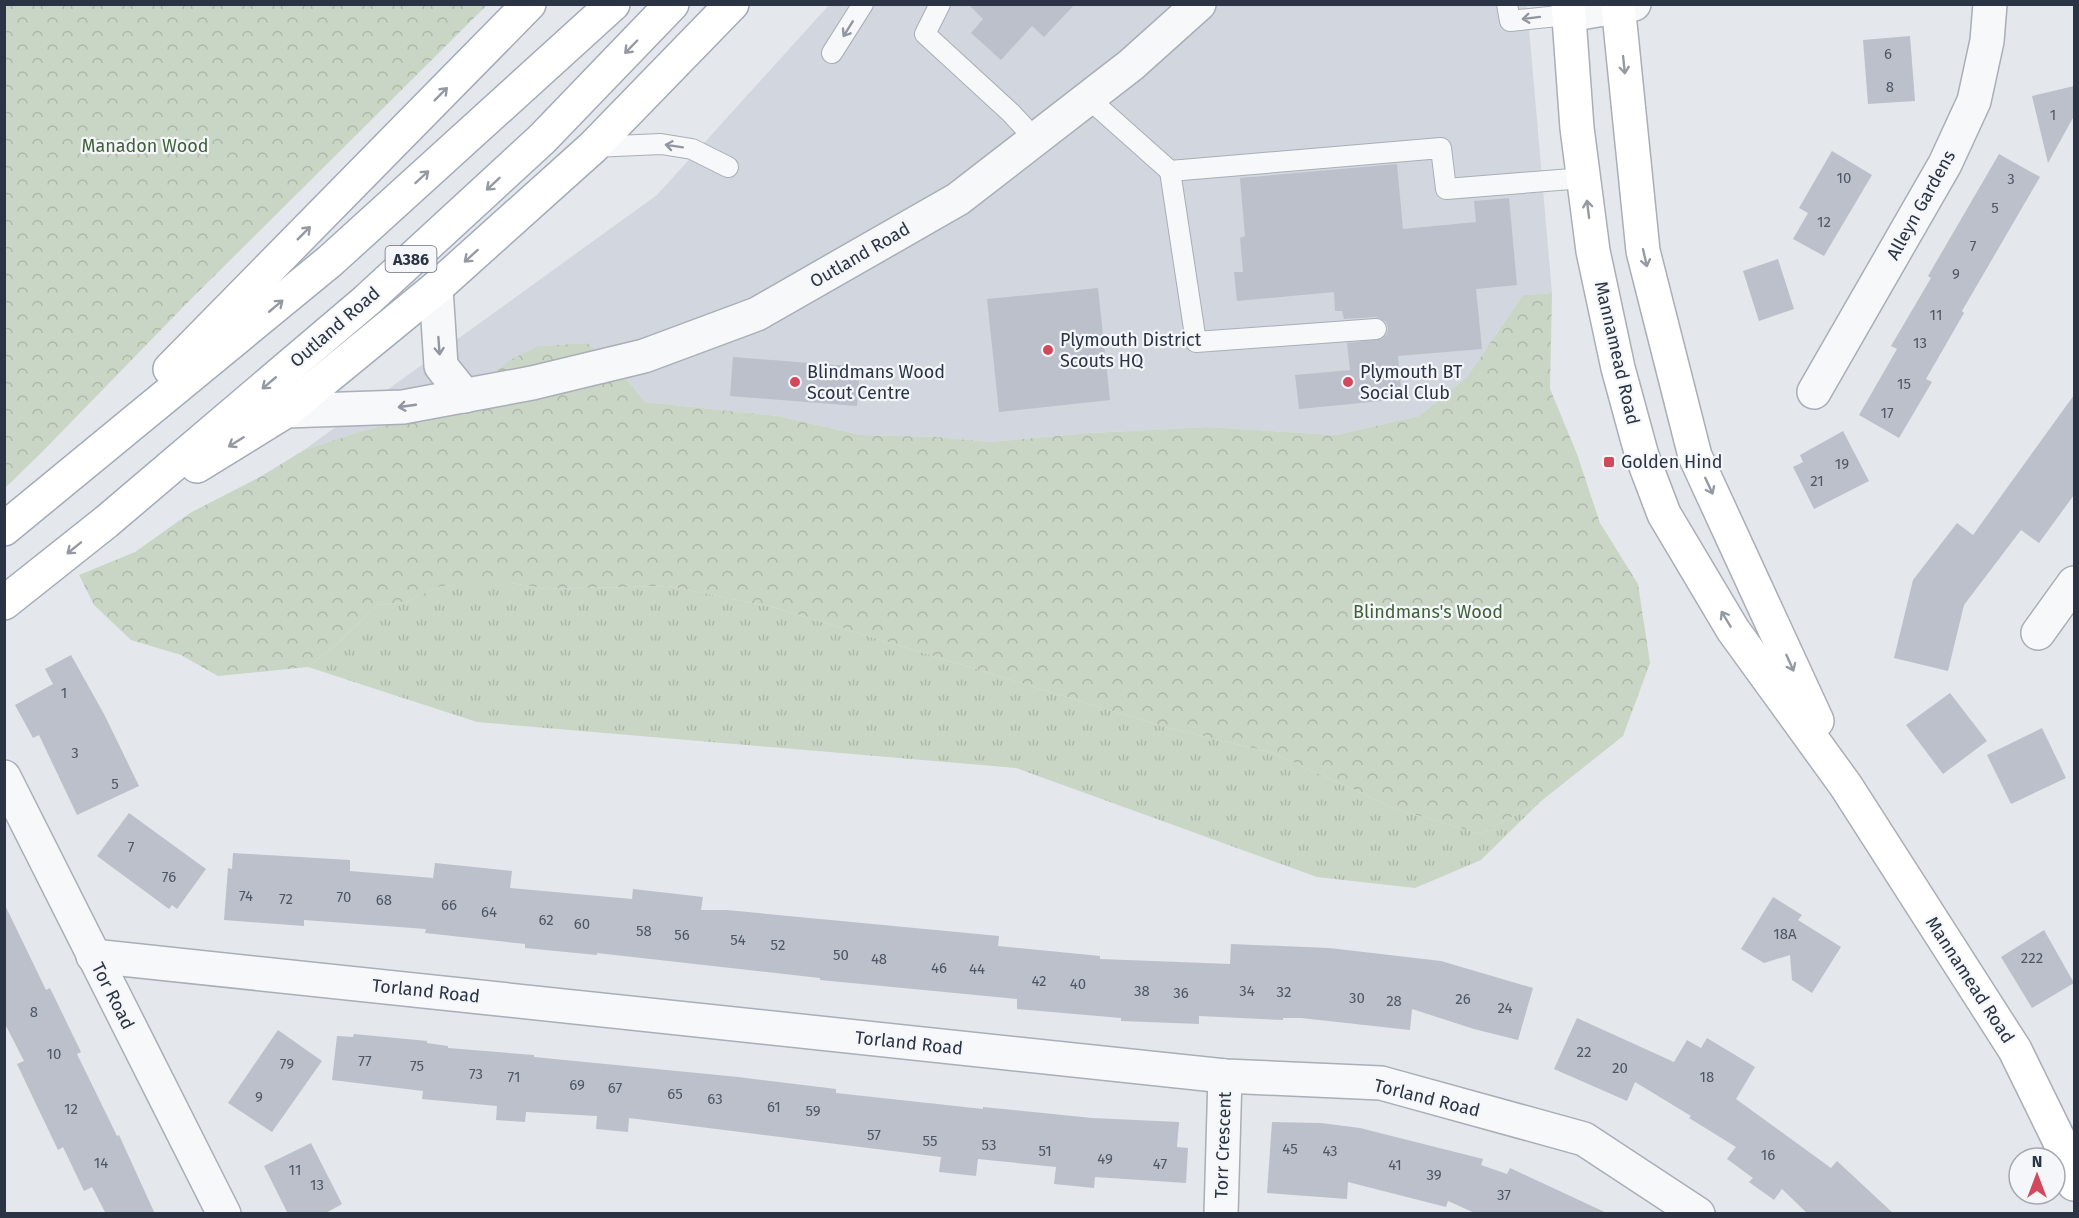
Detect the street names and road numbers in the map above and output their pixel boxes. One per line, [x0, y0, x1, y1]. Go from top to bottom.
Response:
street label: Alleyn Gardens [1882, 146, 1960, 264]
street label: Outland Road [806, 218, 914, 292]
road number: A386 [386, 246, 436, 272]
street label: Mannamead Road [1590, 279, 1644, 427]
street label: Outland Road [286, 282, 384, 372]
street label: Mannamead Road [1921, 913, 2019, 1047]
street label: Tor Road [87, 959, 139, 1033]
street label: Torland Road [371, 974, 481, 1008]
street label: Torland Road [854, 1026, 964, 1060]
street label: Torland Road [1372, 1074, 1482, 1122]
street label: Torr Crescent [1210, 1091, 1236, 1199]

